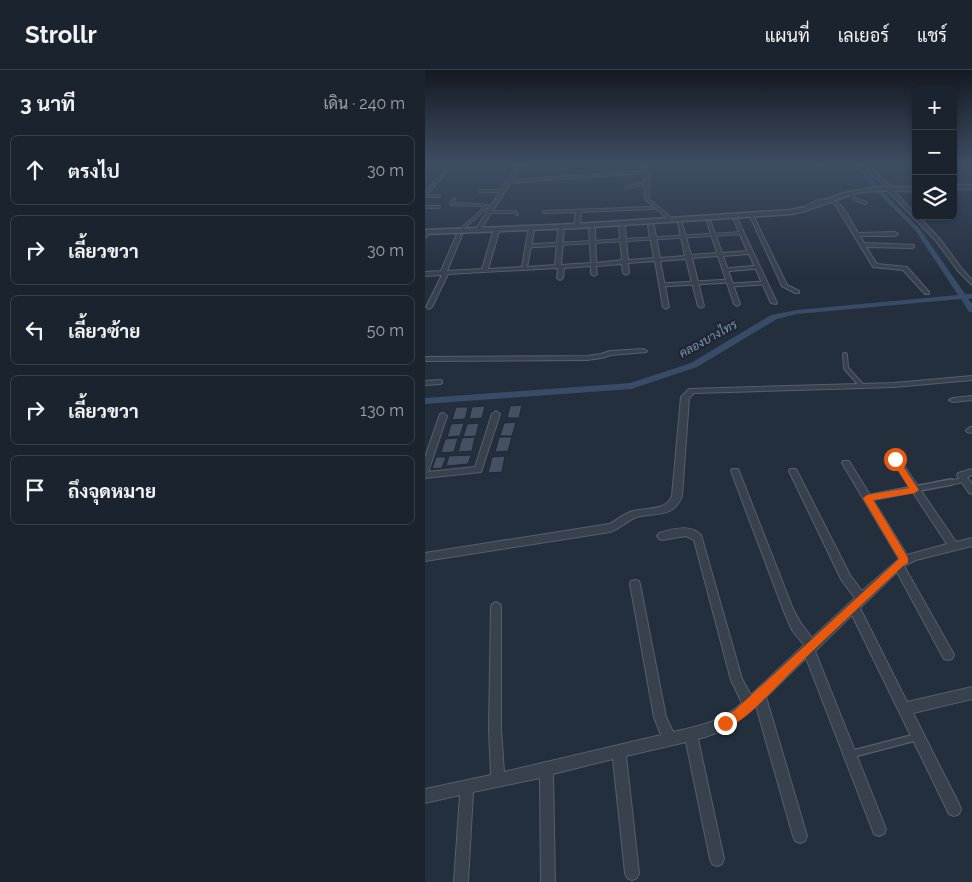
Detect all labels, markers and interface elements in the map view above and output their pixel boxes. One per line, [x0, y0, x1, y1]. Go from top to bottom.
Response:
text: Strollr [25, 20, 97, 49]
text: แผนที่ [765, 25, 810, 46]
text: เลเยอร์ [838, 25, 889, 46]
text: แชร์ [917, 25, 947, 46]
map controls [912, 85, 957, 220]
button: + [912, 85, 957, 130]
text: 3 นาที [20, 91, 75, 116]
text: เดิน · 240 m [324, 94, 405, 113]
button: − [912, 130, 957, 175]
icon: ahead [21, 156, 49, 184]
text: ตรงไป [68, 160, 120, 182]
text: 30 m [367, 161, 404, 180]
button: layers [912, 175, 957, 220]
icon: right [21, 236, 49, 264]
text: เลี้ยวขวา [68, 240, 139, 262]
text: 30 m [367, 241, 404, 260]
icon: left [21, 316, 49, 344]
water label: คลองบางไทร [676, 316, 740, 361]
text: เลี้ยวซ้าย [68, 320, 140, 342]
text: 50 m [367, 321, 404, 340]
icon: right [21, 396, 49, 424]
text: เลี้ยวขวา [68, 400, 139, 422]
text: 130 m [360, 401, 404, 420]
route start [884, 448, 907, 471]
icon: arrive [21, 476, 49, 504]
text: ถึงจุดหมาย [68, 480, 156, 502]
route end [714, 712, 737, 735]

